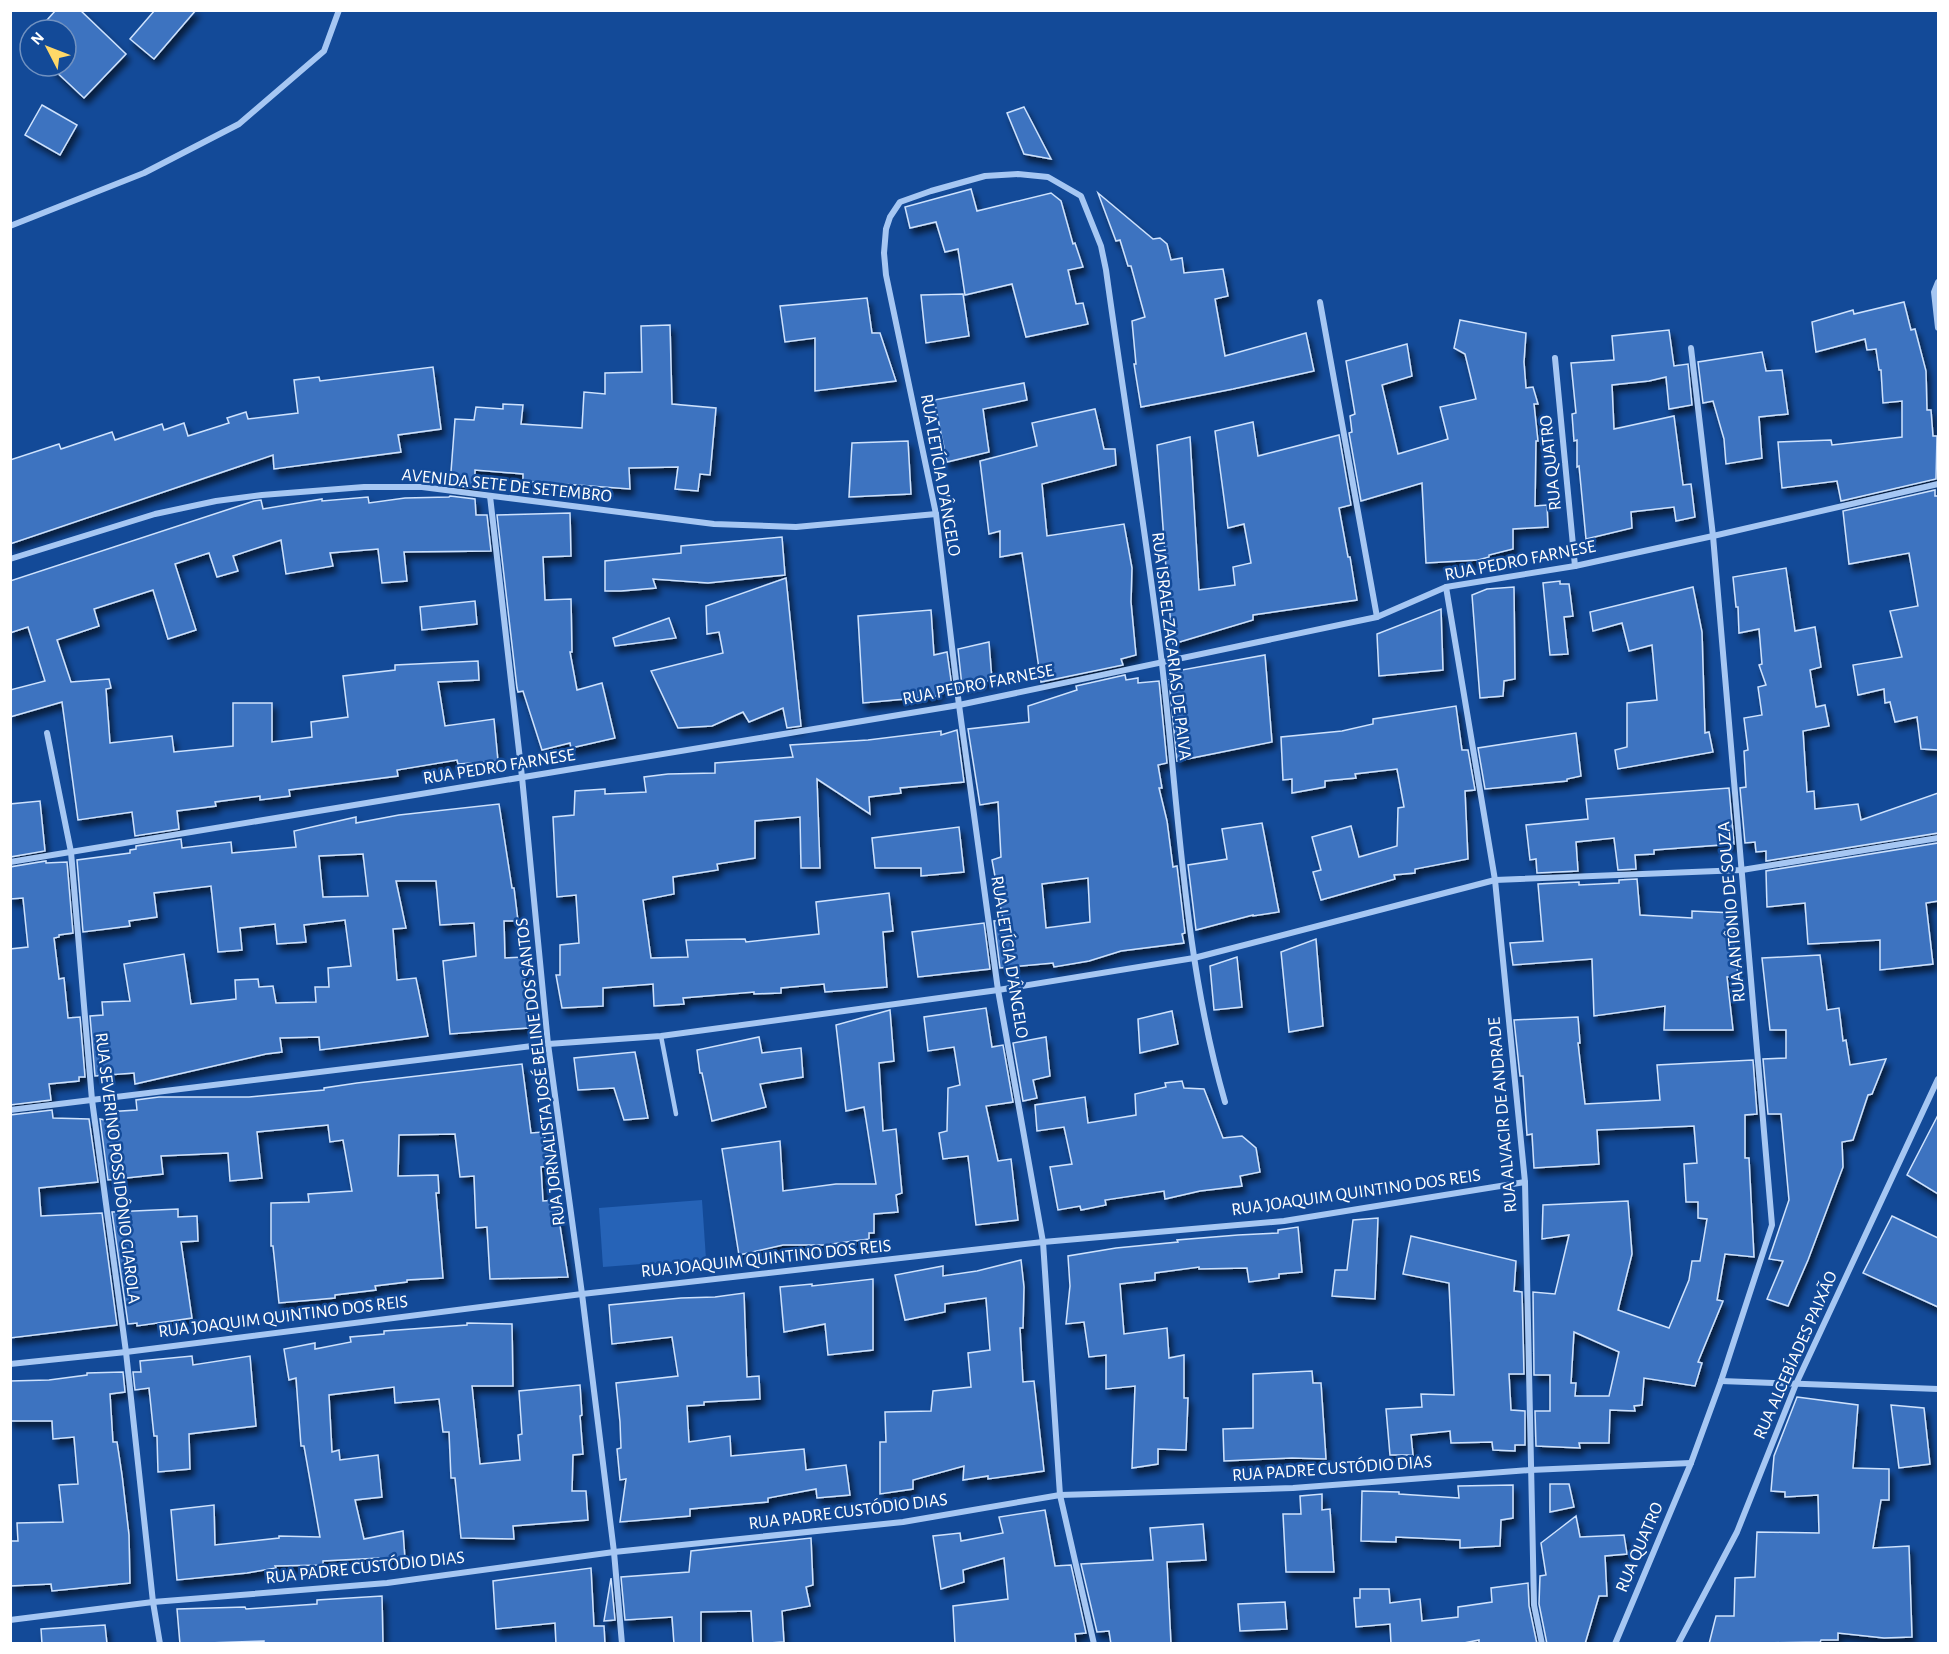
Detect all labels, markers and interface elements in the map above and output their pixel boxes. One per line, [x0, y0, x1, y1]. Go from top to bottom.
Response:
north arrow [18, 18, 78, 78]
text: N [28, 29, 47, 48]
street label: RUA LETÍCIA D'ÂNGELO [917, 392, 966, 558]
street label: RUA QUATRO [1537, 414, 1565, 512]
street label: AVENIDA SETE DE SETEMBRO [401, 466, 613, 506]
street label: RUA ISRAEL ZACARIAS DE PAIVA [1148, 531, 1194, 762]
street label: RUA PEDRO FARNESE [1443, 537, 1598, 584]
street label: RUA PEDRO FARNESE [901, 661, 1056, 708]
street label: RUA PEDRO FARNESE [422, 746, 577, 788]
street label: RUA ANTÔNIO DE SOUZA [1712, 820, 1749, 1003]
street label: RUA LETÍCIA D'ÂNGELO [987, 874, 1034, 1040]
street label: RUA JORNALISTA JOSÉ BELINE DOS SANTOS [510, 917, 569, 1227]
street label: RUA ALVACIR DE ANDRADE [1485, 1016, 1521, 1213]
street label: RUA SEVERINO POSSIDÔNIO GIAROLA [91, 1031, 146, 1305]
street label: RUA JOAQUIM QUINTINO DOS REIS [1230, 1167, 1482, 1219]
street label: RUA JOAQUIM QUINTINO DOS REIS [640, 1237, 892, 1281]
street label: RUA ALCEBÍADES PAIXÃO [1748, 1267, 1841, 1442]
street label: RUA JOAQUIM QUINTINO DOS REIS [157, 1293, 409, 1341]
street label: RUA PADRE CUSTÓDIO DIAS [1231, 1450, 1433, 1485]
street label: RUA PADRE CUSTÓDIO DIAS [747, 1488, 949, 1533]
street label: RUA QUATRO [1613, 1500, 1667, 1595]
street label: RUA PADRE CUSTÓDIO DIAS [264, 1546, 466, 1587]

